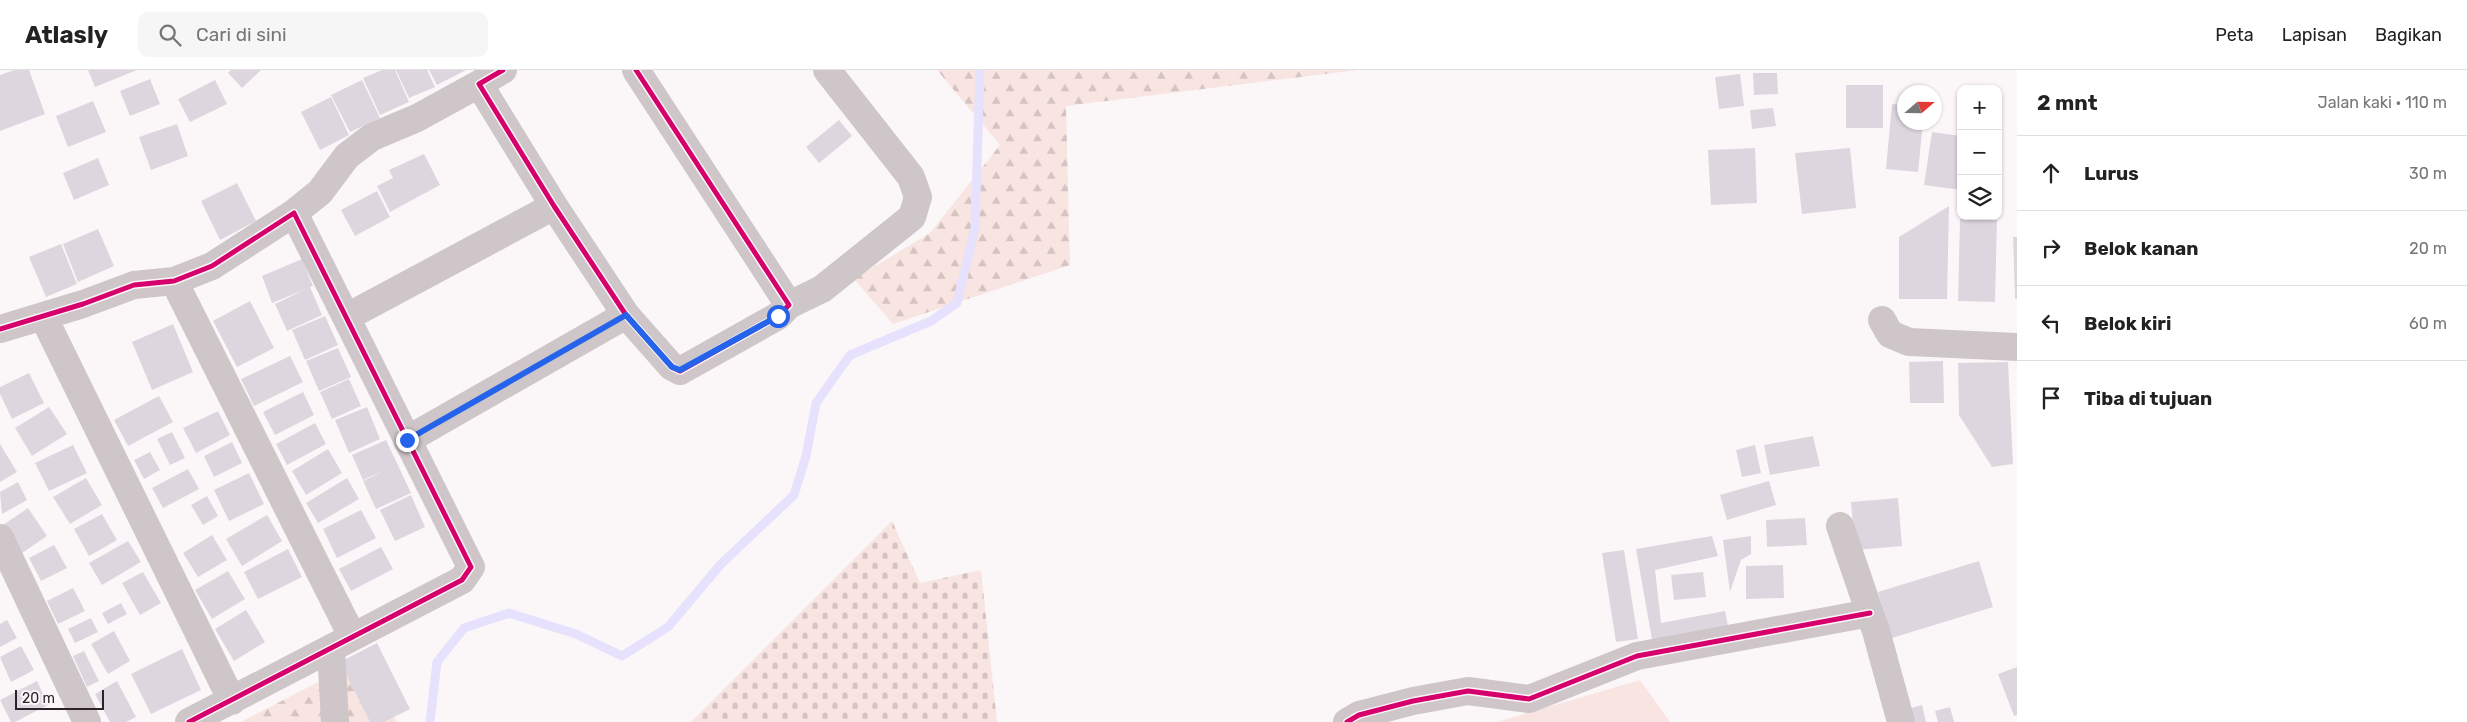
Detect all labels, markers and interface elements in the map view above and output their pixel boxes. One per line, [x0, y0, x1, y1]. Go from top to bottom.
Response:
search box [138, 12, 488, 57]
text: Atlasly [25, 21, 108, 49]
icon: search [156, 21, 184, 49]
text: Cari di sini [196, 23, 287, 46]
text: Peta [2215, 24, 2254, 46]
text: Lapisan [2282, 24, 2347, 46]
text: Bagikan [2375, 24, 2442, 46]
north arrow [1897, 85, 1942, 130]
map controls [1957, 85, 2002, 220]
button: + [1957, 85, 2002, 130]
text: 2 mnt [2037, 90, 2098, 115]
text: Jalan kaki · 110 m [2318, 93, 2447, 112]
button: − [1957, 130, 2002, 175]
icon: ahead [2037, 159, 2065, 187]
text: Lurus [2084, 162, 2139, 185]
text: 30 m [2409, 164, 2447, 183]
button: layers [1957, 175, 2002, 220]
icon: right [2037, 234, 2065, 262]
text: Belok kanan [2084, 237, 2199, 260]
text: 20 m [2409, 239, 2447, 258]
route start [767, 305, 790, 328]
icon: left [2037, 309, 2065, 337]
text: Belok kiri [2084, 312, 2171, 335]
text: 60 m [2409, 314, 2447, 333]
icon: arrive [2037, 384, 2065, 412]
text: Tiba di tujuan [2084, 387, 2212, 410]
route end [396, 429, 419, 452]
scale bar [15, 687, 104, 710]
text: 20 m [22, 690, 55, 707]

